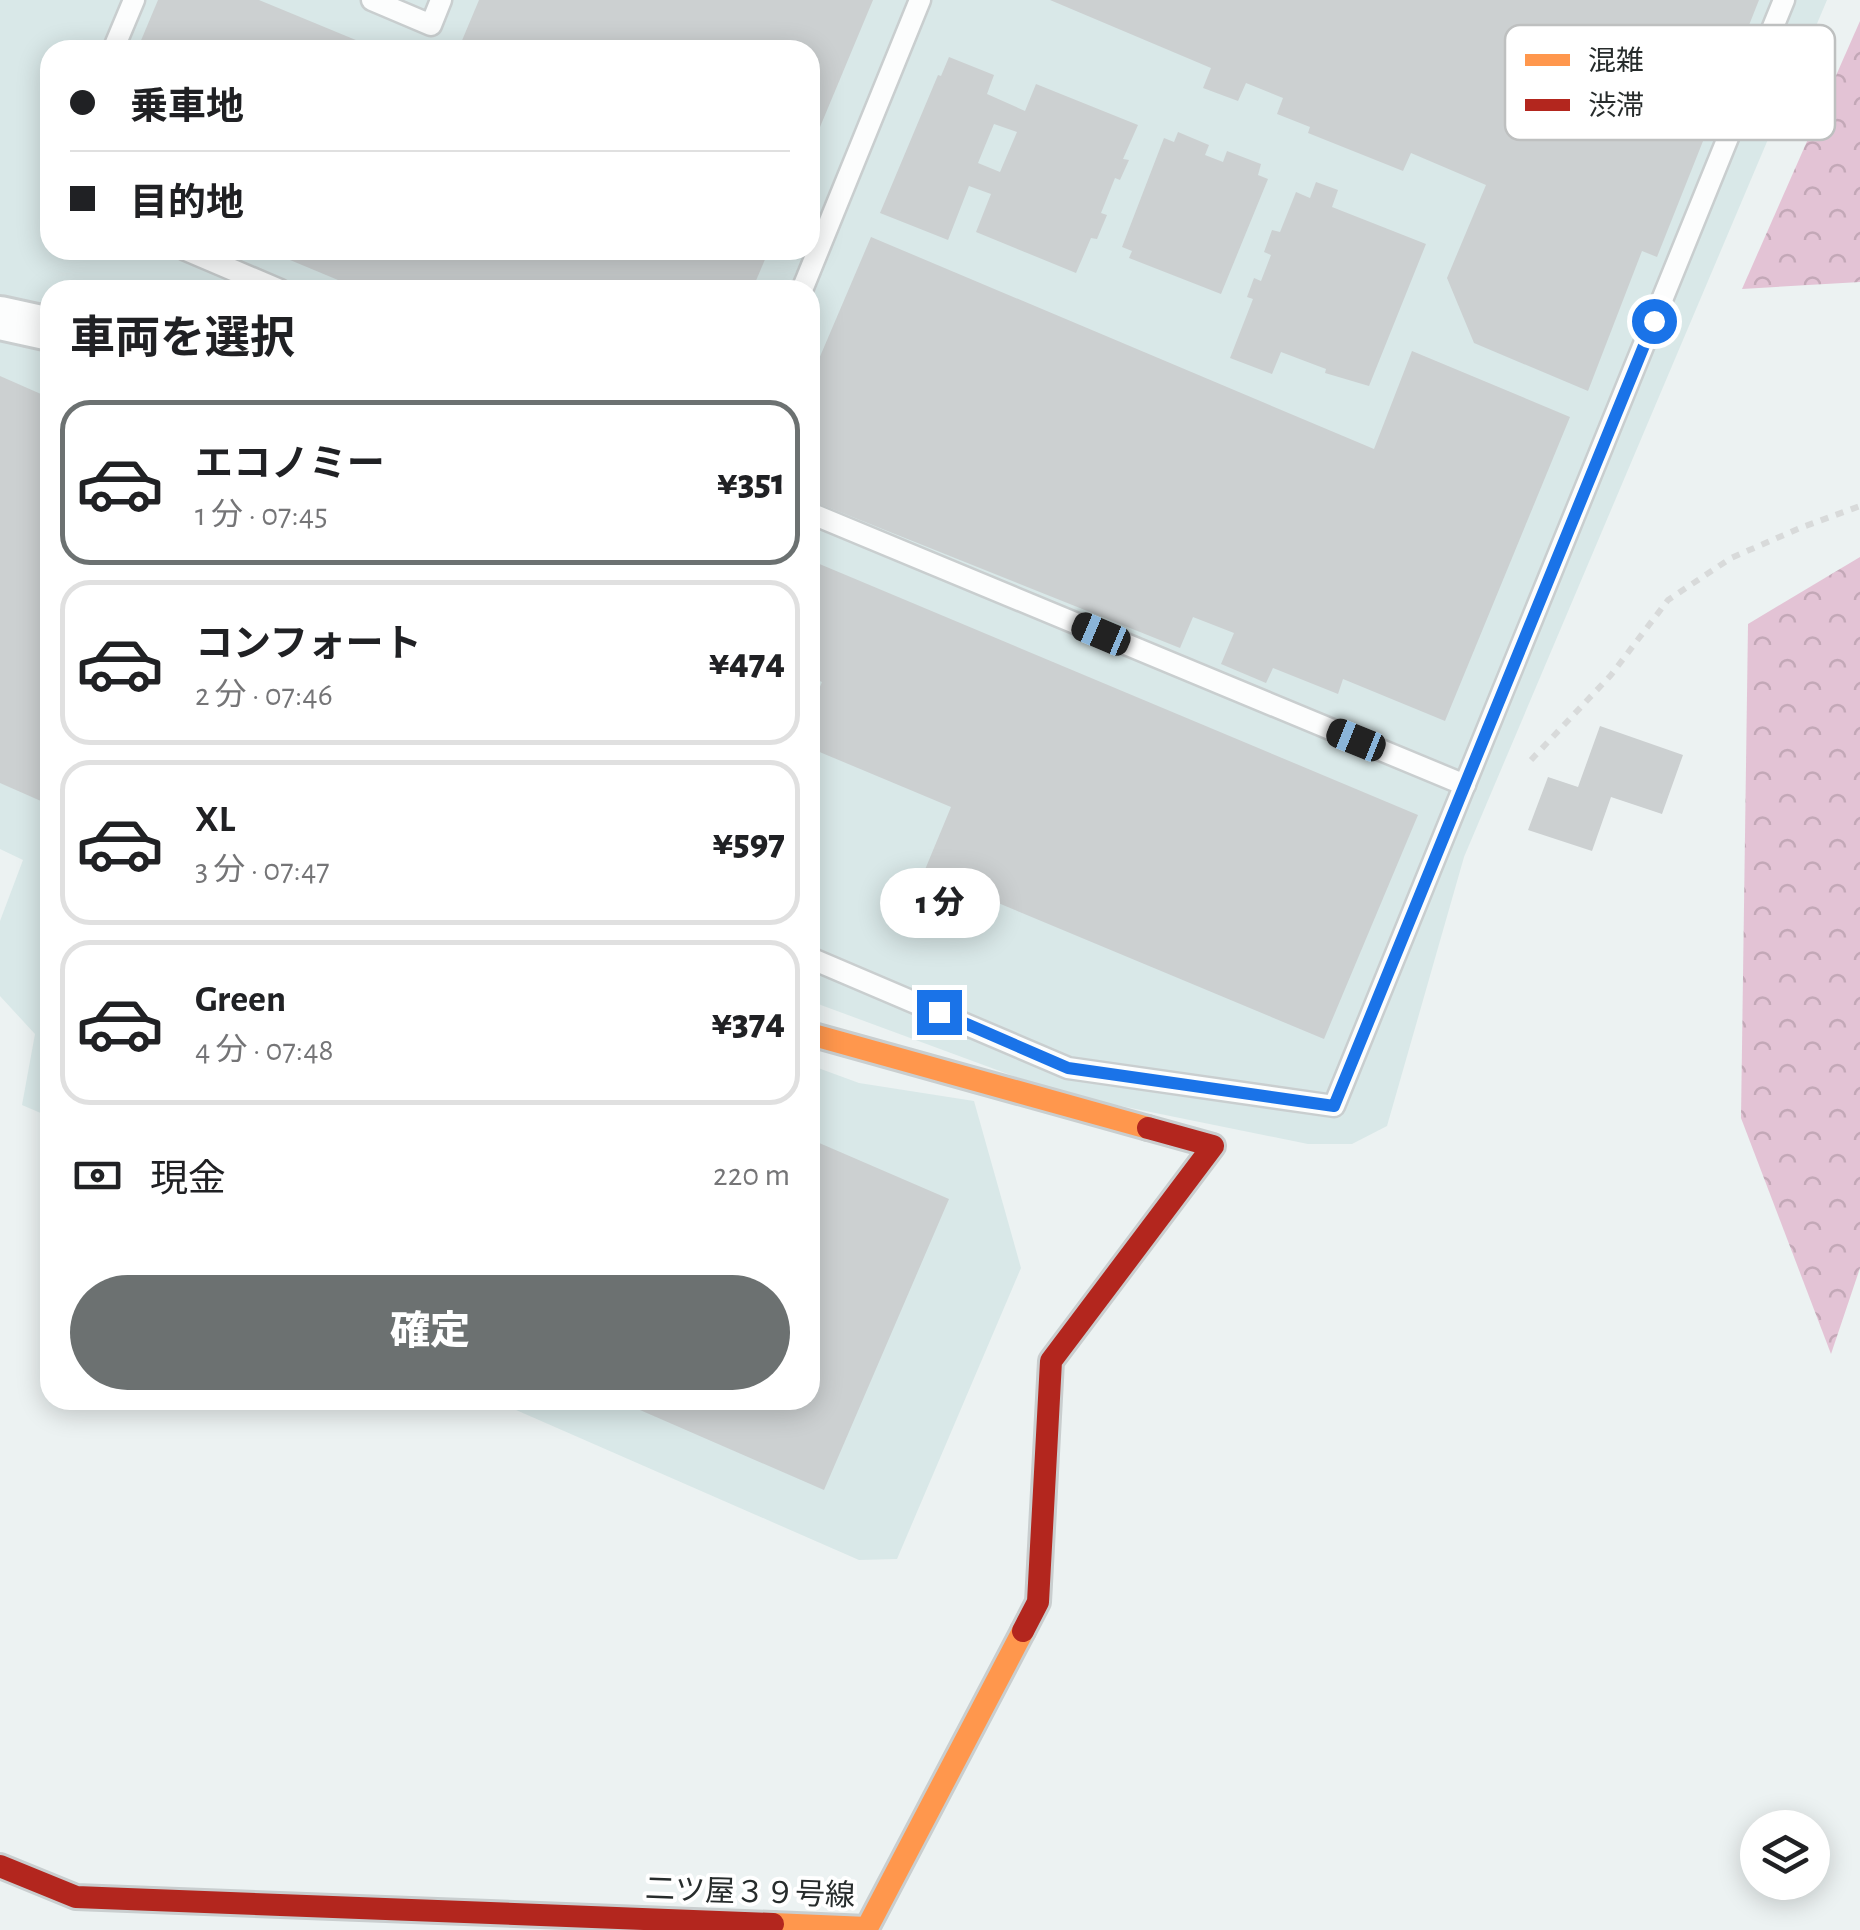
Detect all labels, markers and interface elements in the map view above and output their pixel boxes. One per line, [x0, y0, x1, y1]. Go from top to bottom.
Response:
legend [1505, 25, 1835, 140]
text: 混雑 [1588, 46, 1644, 76]
text: 乗車地 [130, 89, 244, 127]
text: 渋滞 [1588, 91, 1644, 121]
text: 目的地 [130, 185, 244, 223]
route start [1632, 299, 1677, 344]
text: 車両を選択 [70, 317, 295, 362]
icon: car [75, 438, 165, 528]
text: エコノミー [195, 446, 385, 484]
text: ¥351 [717, 464, 785, 502]
text: 1 分 · 07:45 [195, 499, 328, 531]
car [1068, 608, 1134, 660]
icon: car [75, 618, 165, 708]
text: コンフォート [195, 626, 422, 664]
text: ¥474 [708, 644, 785, 682]
text: 2 分 · 07:46 [195, 679, 333, 711]
car [1323, 715, 1389, 765]
icon: car [75, 798, 165, 888]
text: XL [195, 801, 235, 839]
text: ¥597 [712, 824, 785, 862]
text: 3 分 · 07:47 [195, 854, 330, 886]
callout: 1 分 [879, 867, 999, 937]
text: 1 分 [916, 887, 964, 919]
icon: car [75, 978, 165, 1068]
text: Green [195, 981, 286, 1019]
route end [917, 990, 962, 1035]
text: ¥374 [711, 1004, 785, 1042]
text: 4 分 · 07:48 [195, 1034, 334, 1066]
icon: cash [70, 1148, 125, 1203]
text: 220 m [713, 1159, 790, 1191]
text: 現金 [150, 1161, 226, 1199]
button: 確定 [70, 1275, 790, 1390]
map controls [1740, 1810, 1830, 1900]
button: layers [1740, 1810, 1830, 1900]
street label: 二ツ屋３９号線 [645, 1872, 856, 1912]

